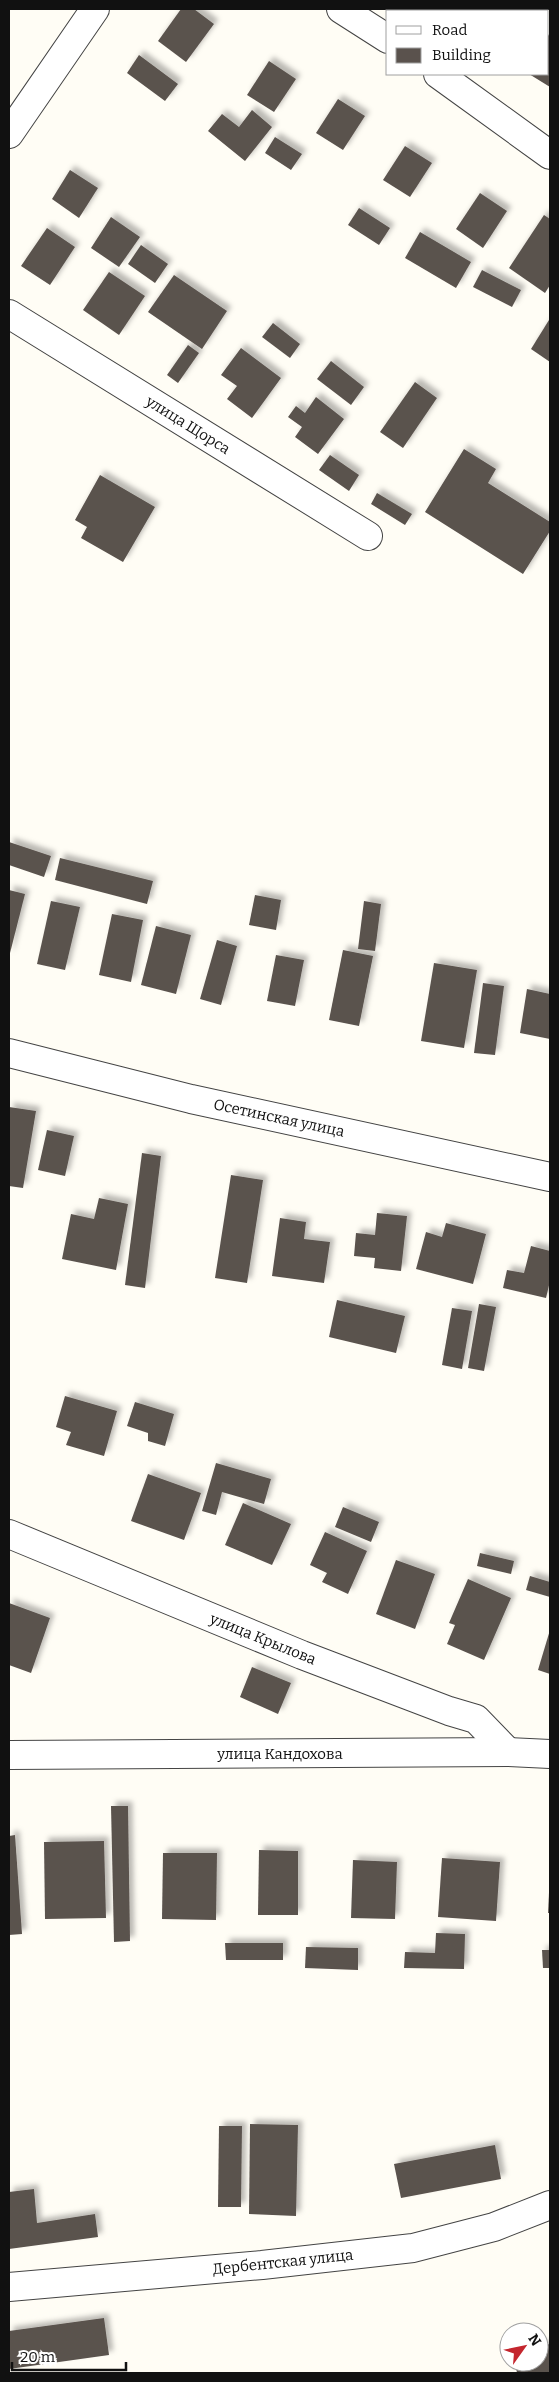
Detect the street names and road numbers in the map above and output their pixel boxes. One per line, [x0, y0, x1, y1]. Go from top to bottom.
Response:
street label: улица Щорса [142, 391, 233, 458]
street label: Осетинская улица [212, 1095, 346, 1141]
street label: улица Крылова [206, 1609, 319, 1668]
street label: улица Кандохова [216, 1745, 343, 1763]
street label: Дербентская улица [212, 2246, 354, 2278]

